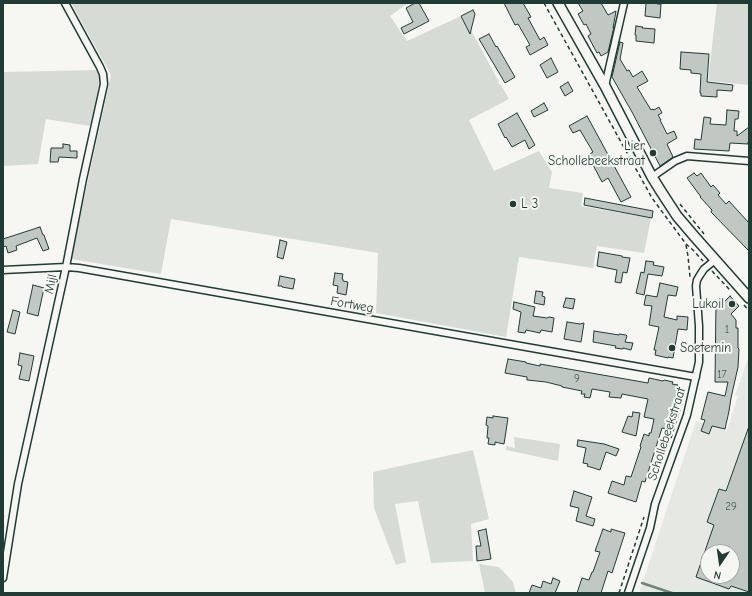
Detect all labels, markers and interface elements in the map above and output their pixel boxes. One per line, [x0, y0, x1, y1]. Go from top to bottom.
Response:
place label: Lier Schollebeekstraat [548, 138, 645, 169]
marker: Lier Schollebeekstraat [648, 148, 658, 158]
place label: L 3 [521, 196, 538, 212]
marker: L 3 [508, 199, 518, 209]
street label: Mijl [41, 273, 61, 295]
street label: Fortweg [329, 294, 375, 316]
place label: Lukoil [692, 296, 724, 312]
marker: Lukoil [727, 299, 737, 309]
house number: 1 [725, 323, 729, 337]
place label: Soetemin [680, 340, 731, 356]
marker: Soetemin [667, 343, 677, 353]
house number: 17 [717, 368, 727, 382]
house number: 9 [574, 372, 580, 386]
street label: Schollebeekstraat [645, 385, 689, 483]
house number: 29 [725, 500, 737, 514]
north arrow [700, 544, 740, 584]
text: N [712, 568, 722, 582]

